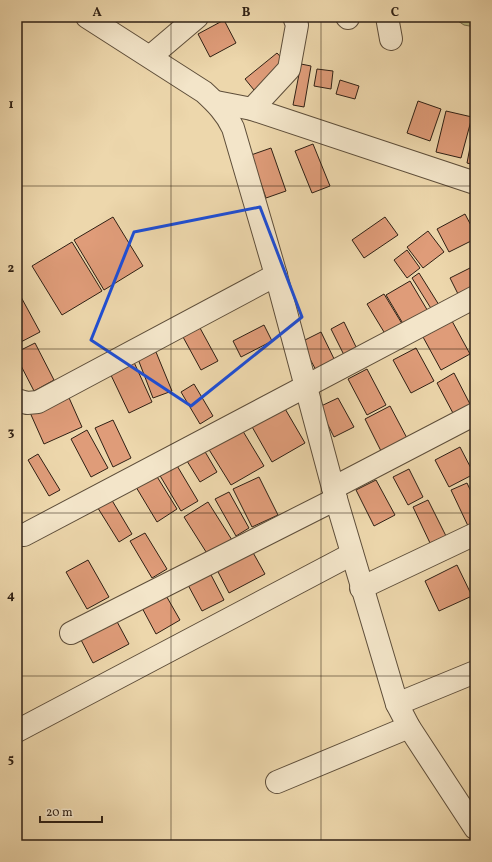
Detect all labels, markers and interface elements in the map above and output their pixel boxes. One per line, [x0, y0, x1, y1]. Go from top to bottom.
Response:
text: A [92, 4, 102, 22]
text: B [242, 4, 251, 22]
text: C [391, 4, 399, 22]
text: 1 [8, 96, 14, 114]
text: 2 [8, 260, 15, 278]
text: 3 [8, 424, 15, 442]
text: 4 [7, 587, 15, 605]
text: 5 [8, 751, 14, 769]
scale bar [40, 798, 102, 824]
text: 20 m [46, 805, 73, 821]

